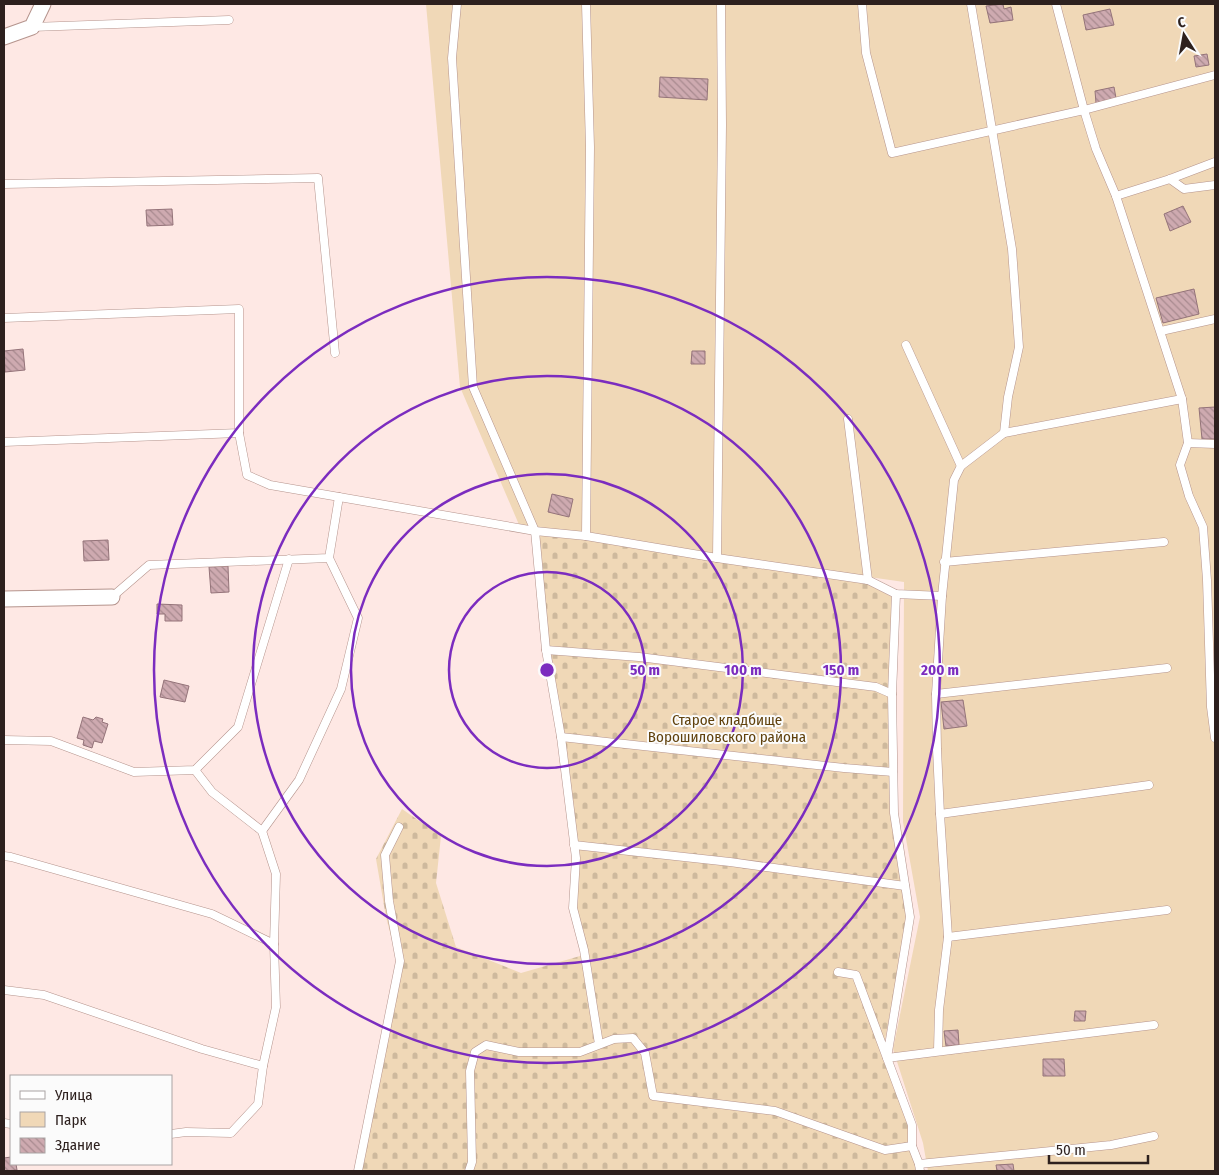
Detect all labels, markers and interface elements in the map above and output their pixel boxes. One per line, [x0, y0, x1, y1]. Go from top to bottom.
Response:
north arrow [1159, 10, 1209, 60]
text: С [1176, 14, 1187, 32]
centre of rings [538, 661, 556, 679]
text: 50 m [630, 661, 660, 679]
text: 100 m [724, 661, 762, 679]
text: 150 m [823, 661, 859, 679]
text: 200 m [920, 661, 959, 679]
park label: Старое кладбище Ворошиловского района [648, 711, 806, 746]
legend [10, 1075, 172, 1165]
text: Улица [54, 1086, 93, 1104]
text: Парк [55, 1111, 86, 1129]
scale bar [1049, 1132, 1148, 1164]
text: Здание [55, 1136, 101, 1154]
text: 50 m [1056, 1141, 1086, 1159]

